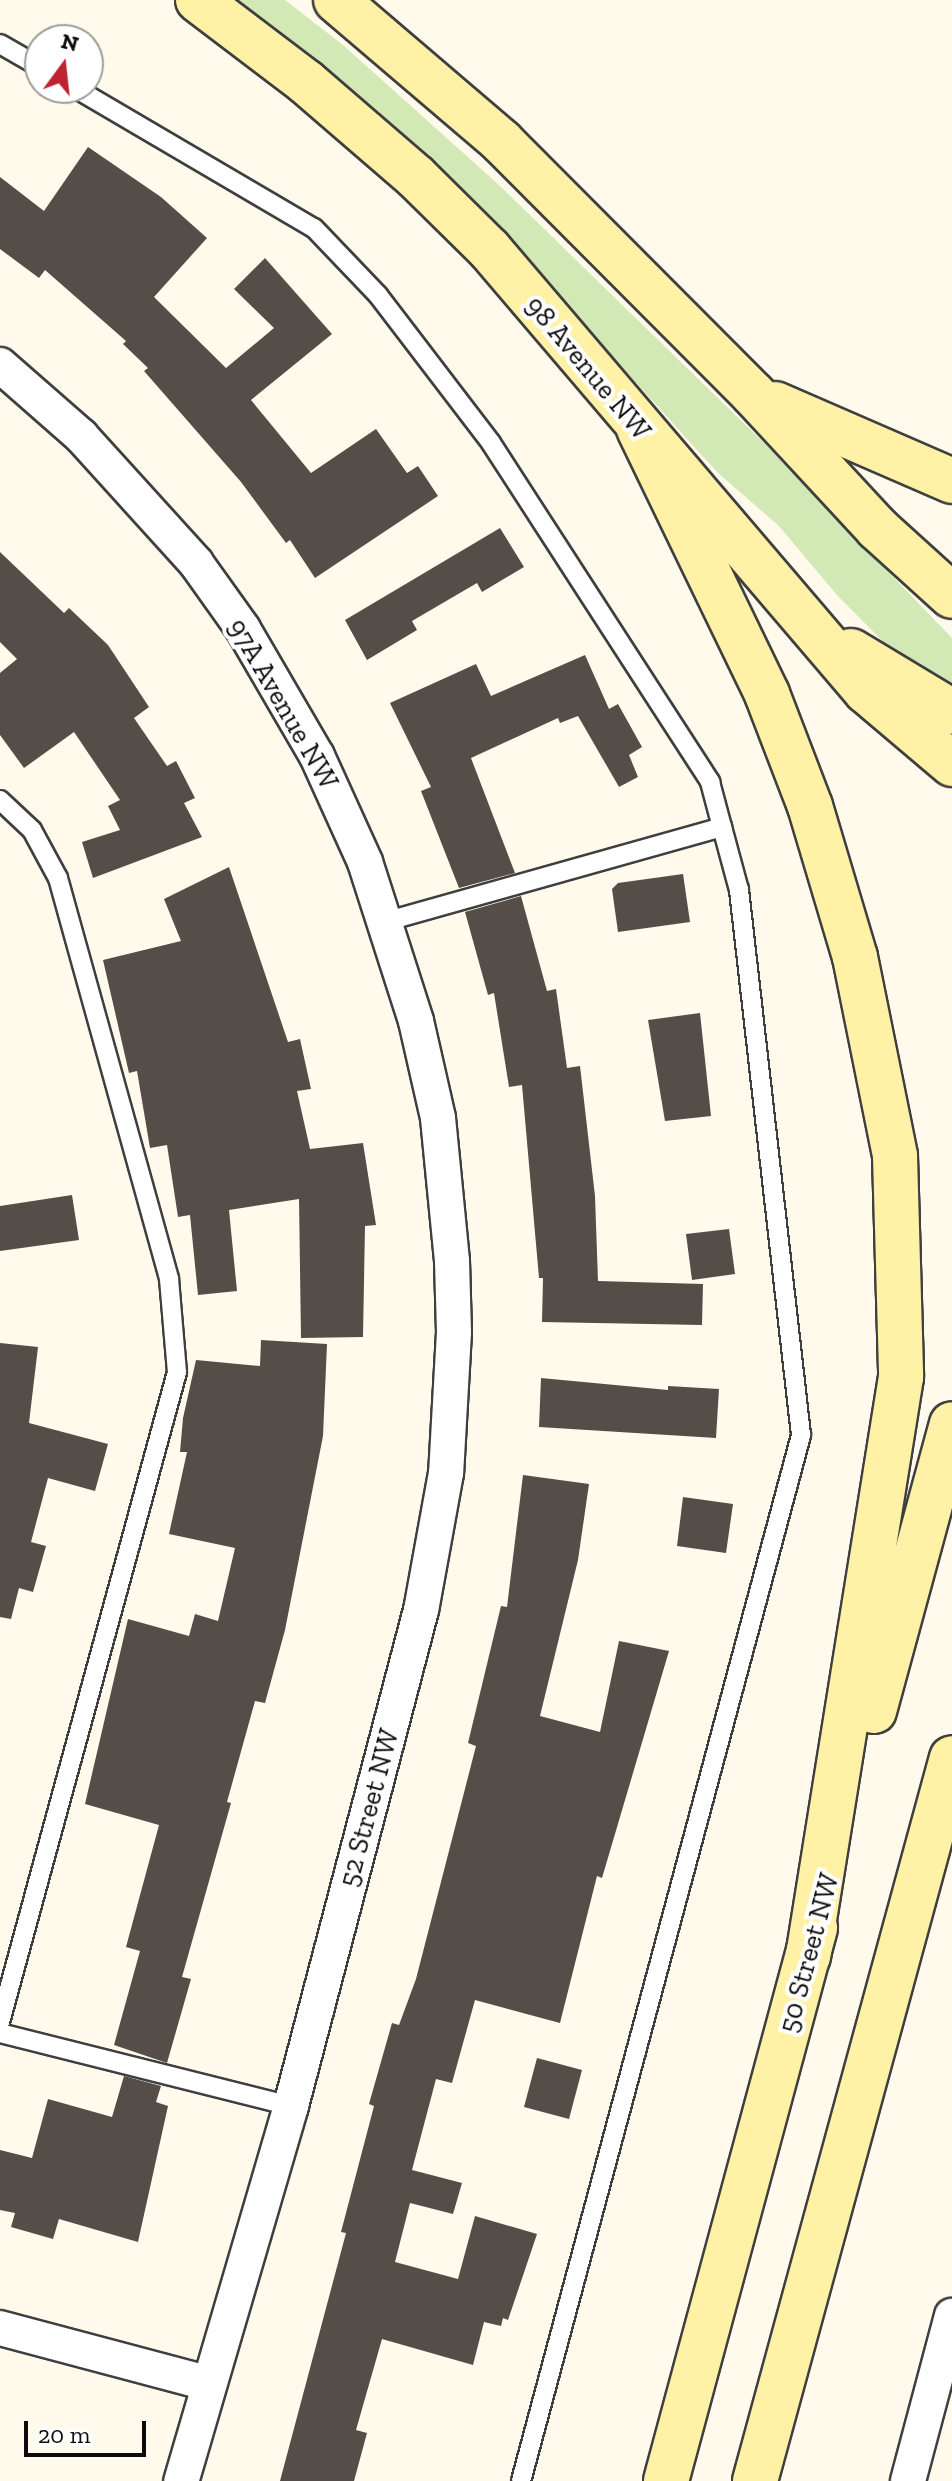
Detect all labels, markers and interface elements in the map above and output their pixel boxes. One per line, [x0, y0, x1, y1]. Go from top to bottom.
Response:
north arrow [24, 24, 104, 104]
text: N [58, 27, 81, 57]
street label: 98 Avenue NW [518, 289, 658, 447]
street label: 97A Avenue NW [220, 612, 346, 796]
street label: 52 Street NW [332, 1725, 406, 1891]
street label: 50 Street NW [772, 1870, 846, 2036]
scale bar [28, 2405, 150, 2455]
text: 20 m [38, 2420, 90, 2449]

